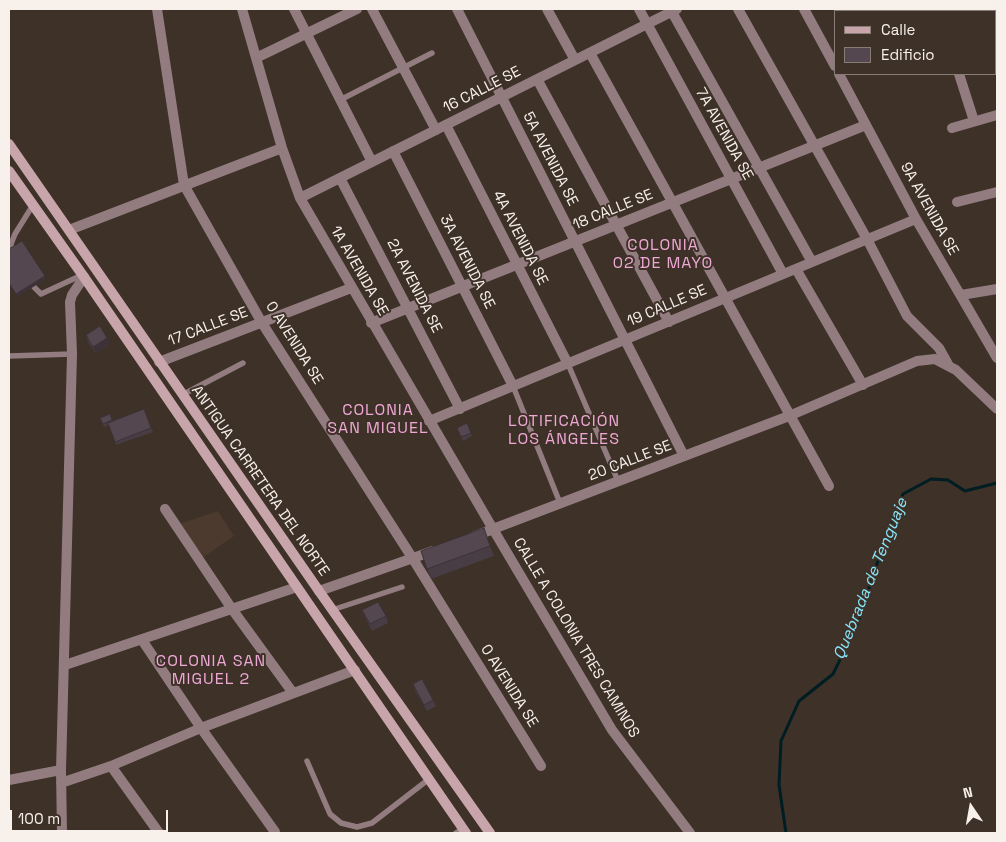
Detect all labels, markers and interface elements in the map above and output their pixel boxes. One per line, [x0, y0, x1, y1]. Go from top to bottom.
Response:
legend [834, 10, 996, 75]
text: Calle [881, 20, 916, 39]
text: Edificio [881, 45, 935, 64]
street label: 16 CALLE SE [440, 63, 524, 117]
street label: 7A AVENIDA SE [691, 85, 757, 183]
street label: 5A AVENIDA SE [519, 109, 581, 209]
street label: 9A AVENIDA SE [896, 159, 962, 259]
street label: 18 CALLE SE [570, 186, 656, 234]
street label: 4A AVENIDA SE [489, 188, 551, 288]
street label: 3A AVENIDA SE [436, 212, 498, 312]
street label: 1A AVENIDA SE [326, 223, 392, 319]
street label: 2A AVENIDA SE [383, 236, 445, 336]
district label: COLONIA 02 DE MAYO [612, 236, 714, 274]
street label: 19 CALLE SE [625, 281, 709, 331]
street label: 0 AVENIDA SE [261, 298, 327, 388]
street label: 17 CALLE SE [166, 304, 250, 350]
street label: ANTIGUA CARRETERA DEL NORTE [187, 382, 333, 580]
district label: COLONIA SAN MIGUEL [326, 401, 430, 439]
district label: LOTIFICACIÓN LOS ÁNGELES [506, 412, 622, 450]
street label: 20 CALLE SE [586, 437, 674, 485]
water label: Quebrada de Tenguaje [830, 496, 912, 662]
street label: CALLE A COLONIA TRES CAMINOS [509, 535, 643, 741]
street label: 0 AVENIDA SE [476, 641, 542, 731]
district label: COLONIA SAN MIGUEL 2 [154, 652, 268, 690]
north arrow [946, 782, 996, 832]
text: N [961, 783, 974, 802]
scale bar [12, 800, 170, 832]
text: 100 m [18, 809, 60, 828]

